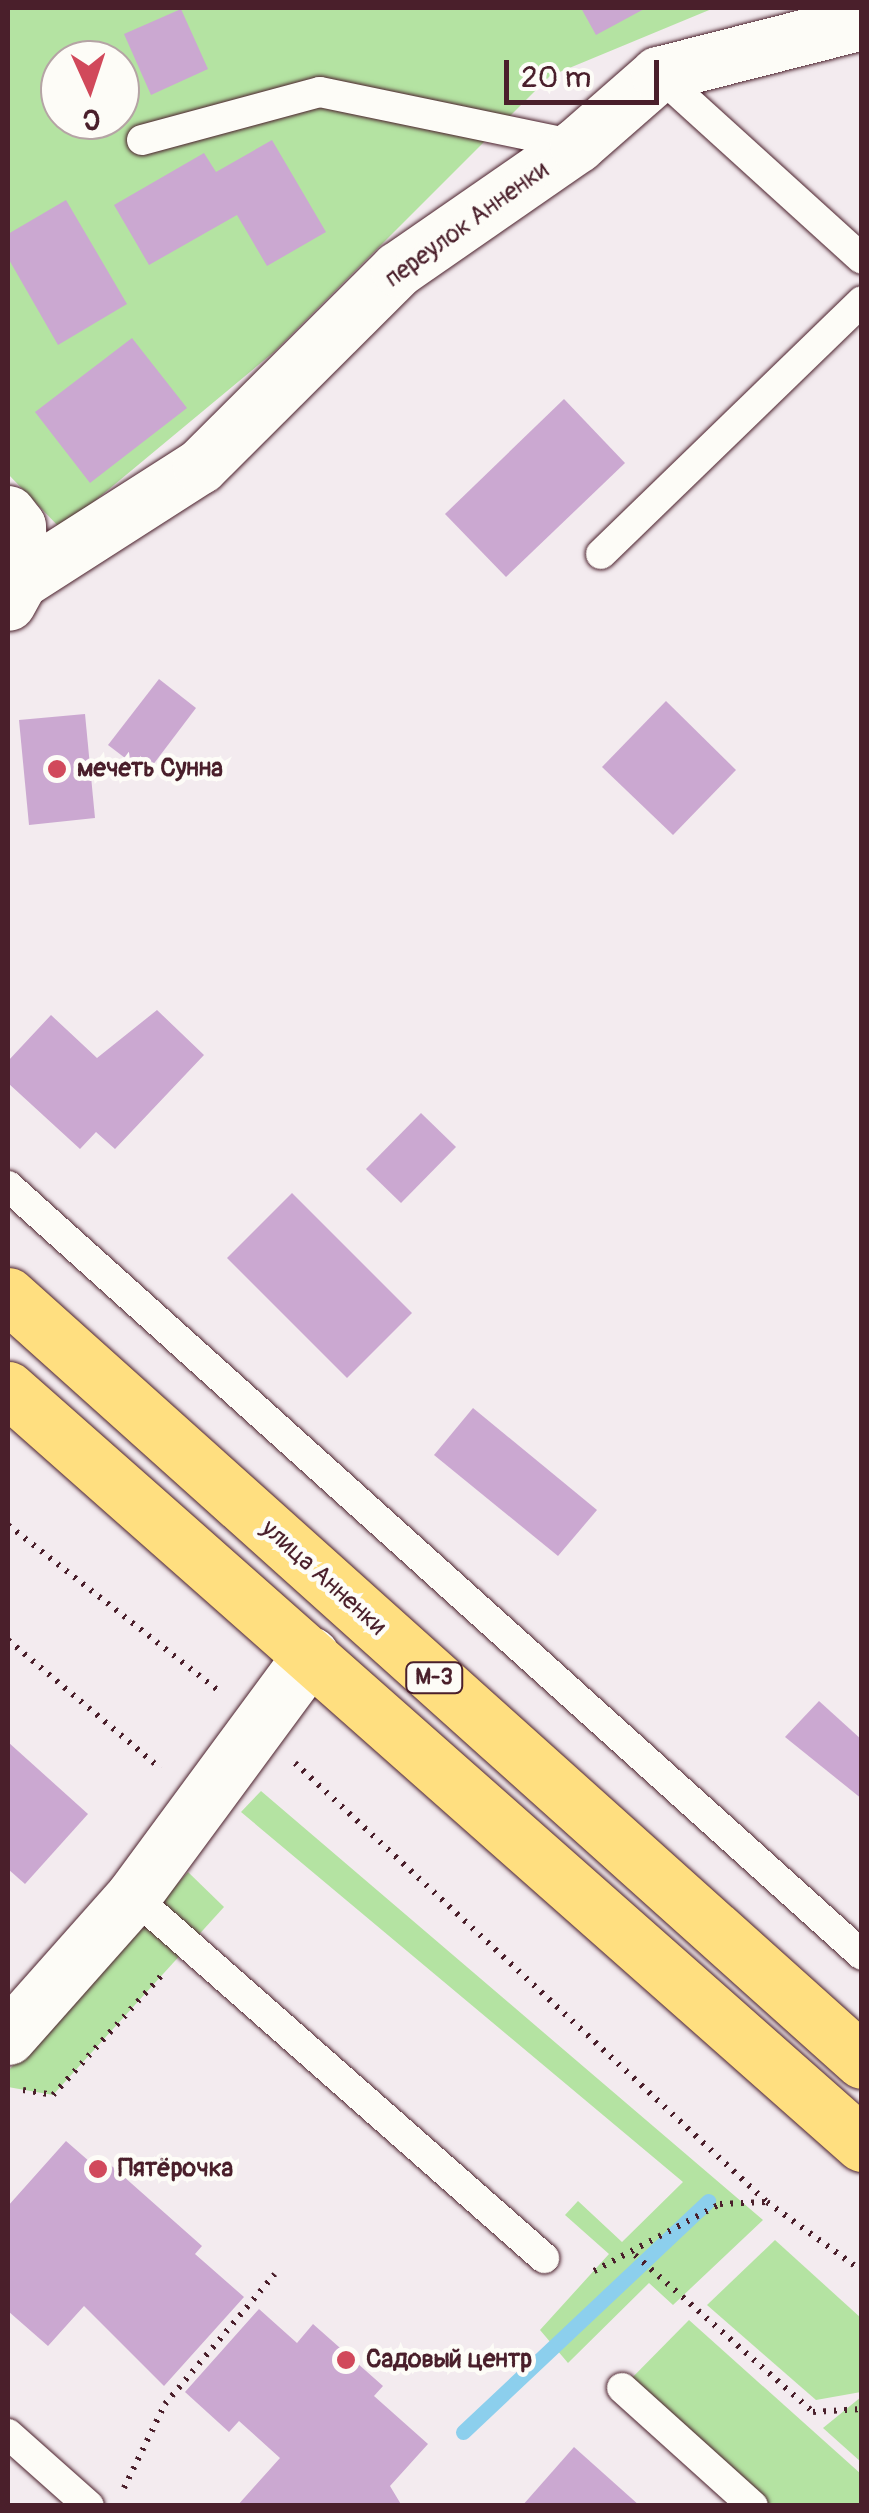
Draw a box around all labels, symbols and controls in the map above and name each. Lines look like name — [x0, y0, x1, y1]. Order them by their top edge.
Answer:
north arrow — [40, 40, 140, 140]
scale bar — [509, 40, 664, 102]
text: 20 m — [521, 59, 591, 96]
text: С — [82, 101, 101, 136]
street label: переулок Анненки — [379, 156, 555, 294]
place label: мечеть Сунна — [77, 754, 223, 784]
marker: мечеть Сунна — [46, 758, 68, 780]
street label: улица Анненки — [254, 1514, 392, 1642]
road number: М-3 — [404, 1661, 464, 1695]
place label: Пятёрочка — [118, 2154, 233, 2184]
marker: Пятёрочка — [87, 2158, 109, 2180]
place label: Садовый центр — [366, 2345, 532, 2375]
marker: Садовый центр — [335, 2349, 357, 2371]

